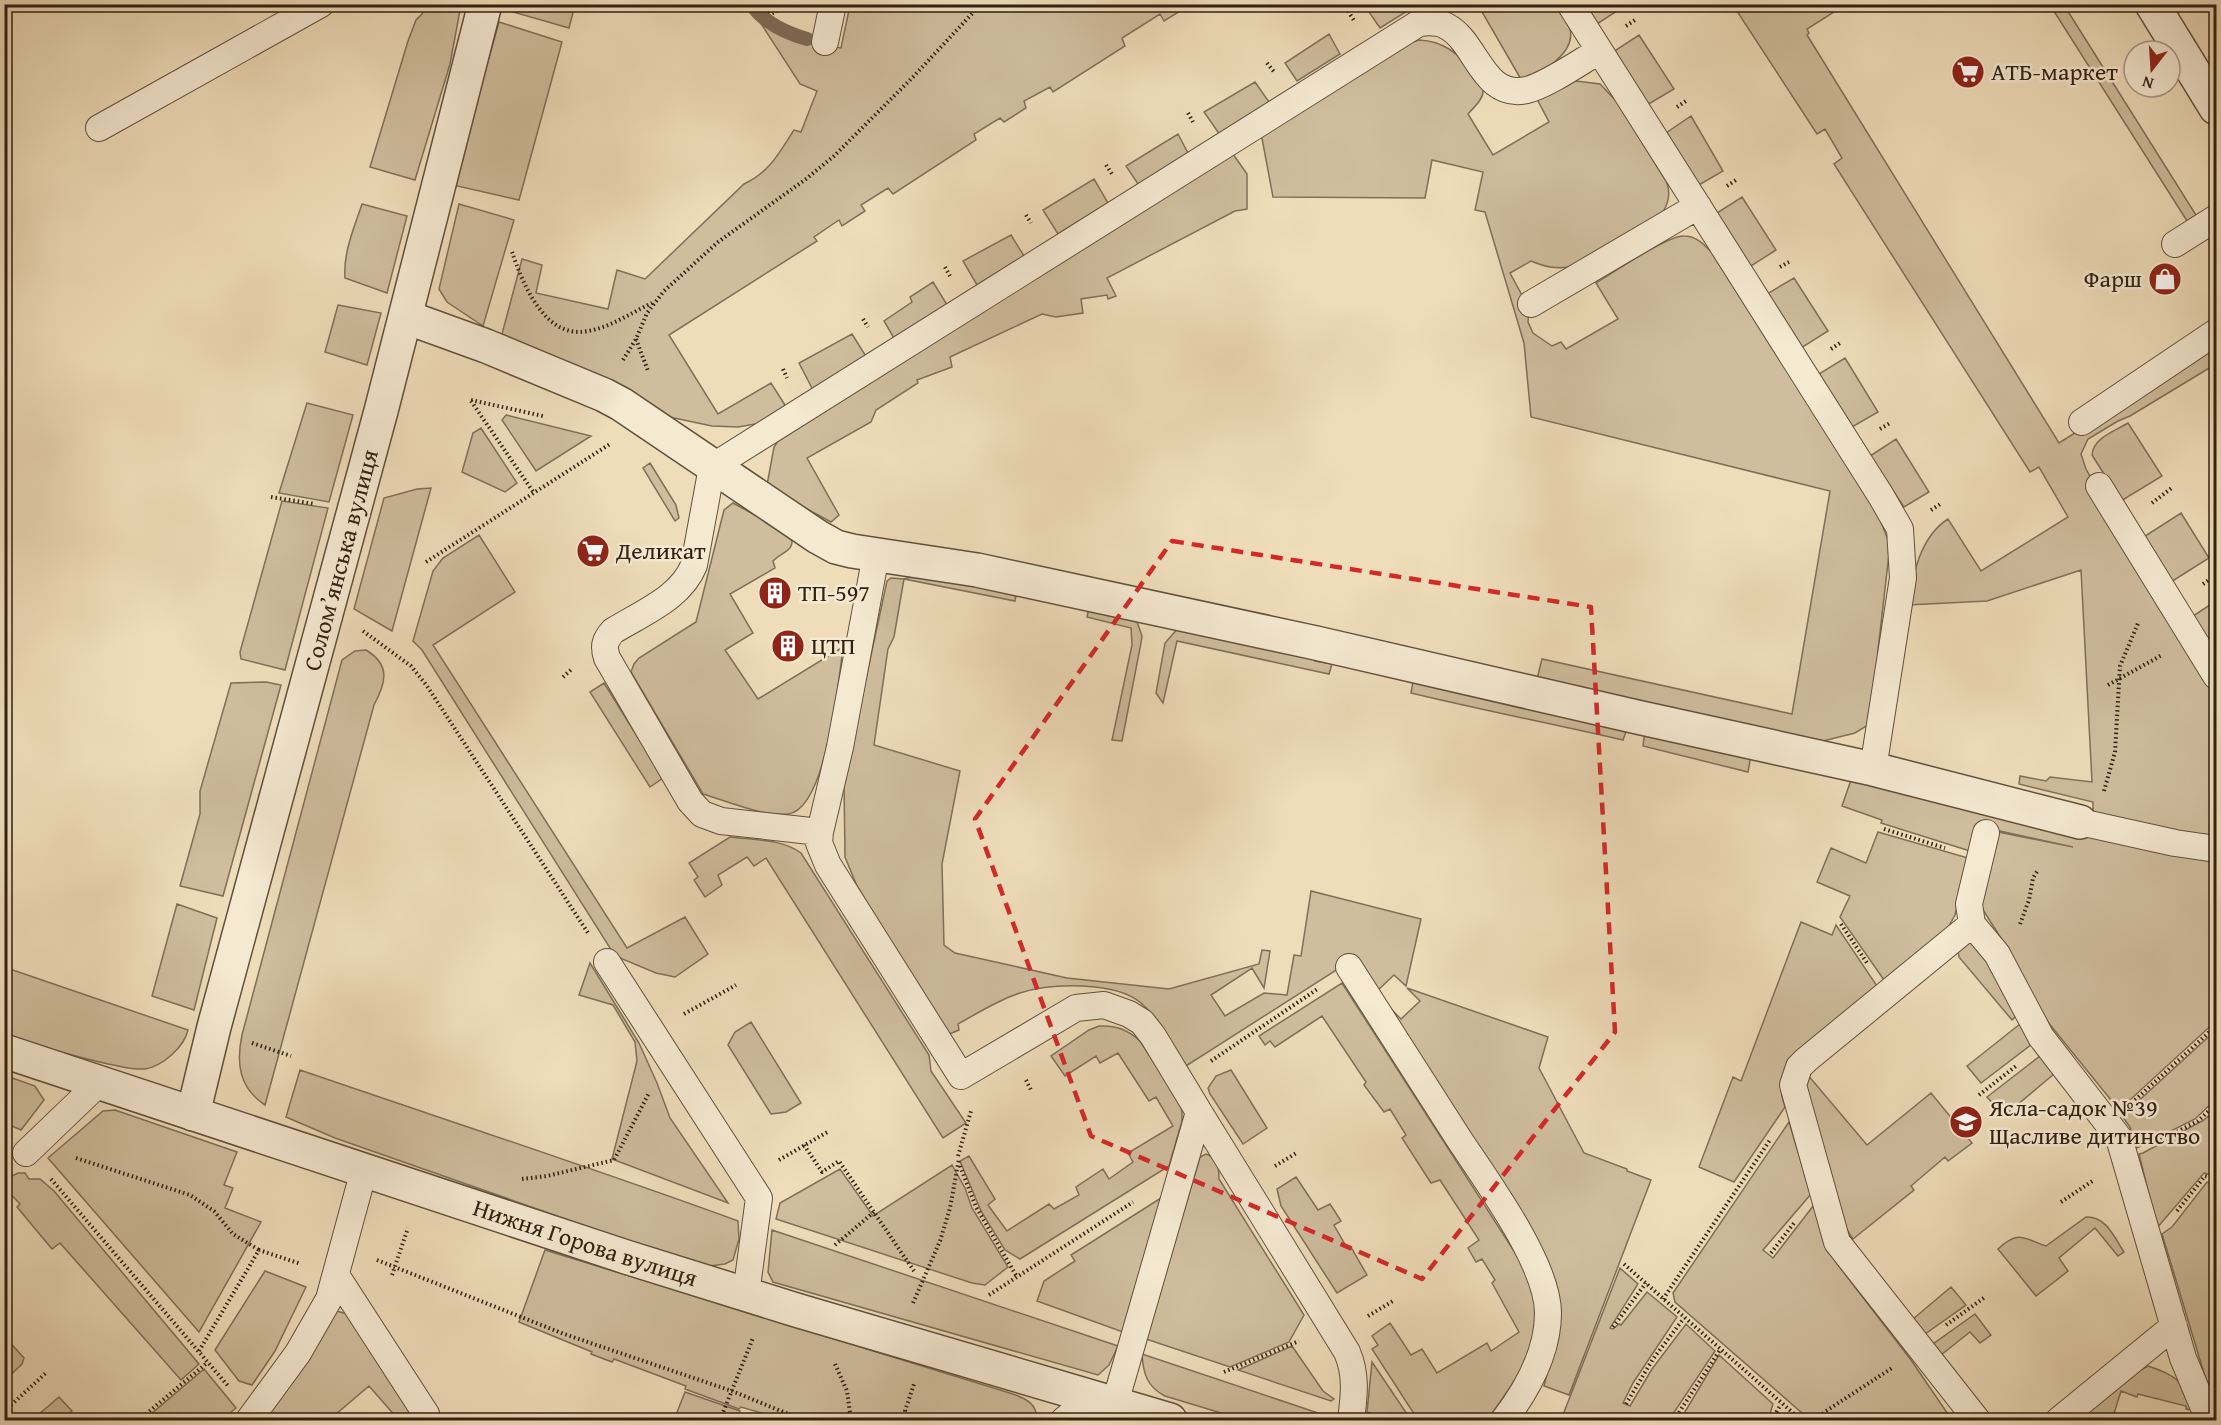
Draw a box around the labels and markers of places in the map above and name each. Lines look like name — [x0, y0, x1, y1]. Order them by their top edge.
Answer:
supermarket icon: АТБ-маркет — [1950, 54, 1986, 90]
place label: АТБ-маркет — [1991, 54, 2118, 89]
place label: Фарш — [2084, 261, 2142, 296]
shop icon: Фарш — [2147, 261, 2183, 297]
supermarket icon: Деликат — [575, 533, 611, 569]
place label: Деликат — [615, 533, 706, 568]
building icon: ТП-597 — [757, 575, 793, 611]
place label: ТП-597 — [798, 575, 870, 610]
building icon: ЦТП — [770, 628, 806, 664]
place label: ЦТП — [811, 628, 855, 663]
place label: Ясла-садок №39 Щасливе дитинство — [1988, 1090, 2200, 1153]
school or university icon: Ясла-садок №39 Щасливе дитинство — [1948, 1104, 1984, 1140]

